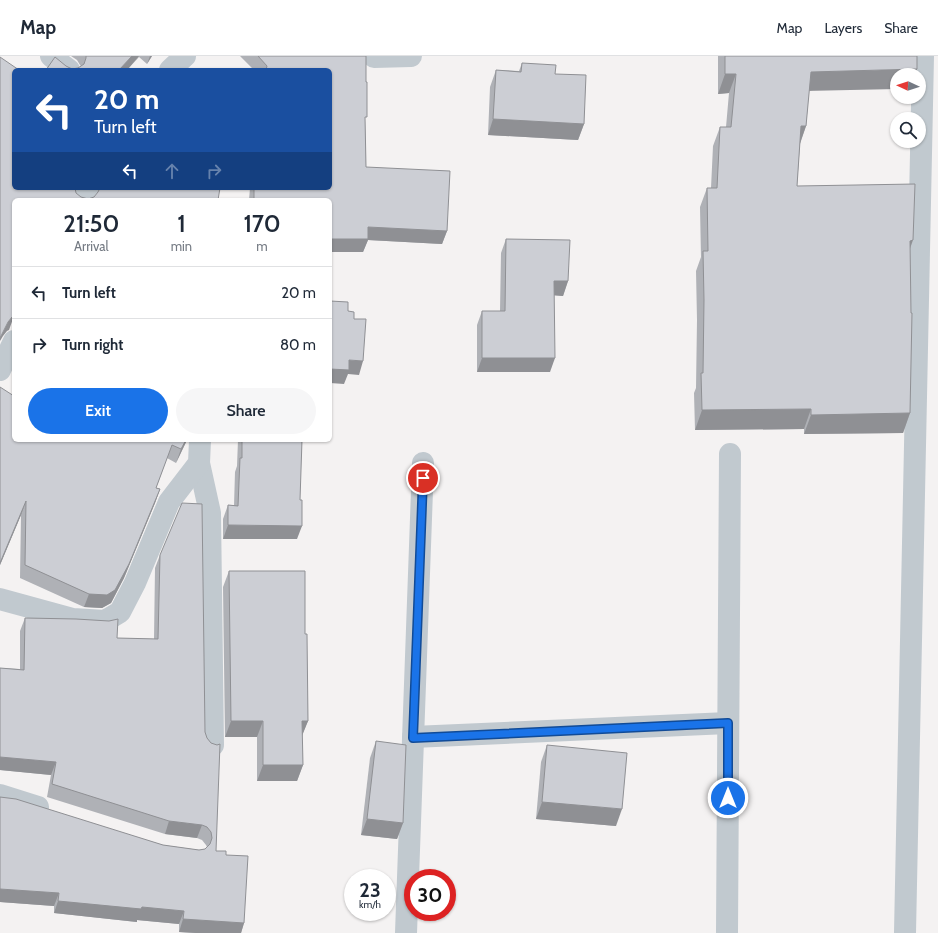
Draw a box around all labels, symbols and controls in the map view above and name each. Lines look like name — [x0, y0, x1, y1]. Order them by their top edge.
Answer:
text: Map — [20, 16, 56, 39]
text: Map — [777, 19, 802, 37]
text: Layers — [824, 19, 862, 37]
text: Share — [884, 19, 918, 37]
north arrow — [890, 68, 926, 104]
map controls — [890, 68, 926, 148]
text: 20 m — [94, 82, 159, 116]
icon: left — [28, 84, 80, 136]
button: search — [890, 112, 926, 148]
text: Turn left — [94, 116, 157, 138]
icon: left — [119, 160, 141, 182]
icon: ahead — [161, 160, 183, 182]
icon: right — [203, 160, 225, 182]
text: 21:50 — [63, 209, 119, 238]
text: 1 — [177, 209, 186, 238]
text: 170 — [243, 209, 281, 238]
text: Arrival — [74, 238, 109, 254]
text: min — [171, 238, 192, 254]
text: m — [256, 238, 268, 254]
icon: left — [28, 282, 50, 304]
text: Turn left — [62, 284, 116, 302]
text: 20 m — [281, 284, 316, 302]
icon: right — [28, 334, 50, 356]
text: Turn right — [62, 336, 123, 354]
text: 80 m — [280, 336, 316, 354]
button: Exit — [28, 388, 168, 434]
button: Share — [176, 388, 316, 434]
pin — [406, 461, 440, 495]
icon: arrive — [412, 467, 434, 489]
position arrow — [707, 777, 749, 819]
speed limit sign: 30 — [404, 869, 456, 921]
text: 23 — [359, 878, 381, 902]
text: km/h — [359, 898, 381, 911]

